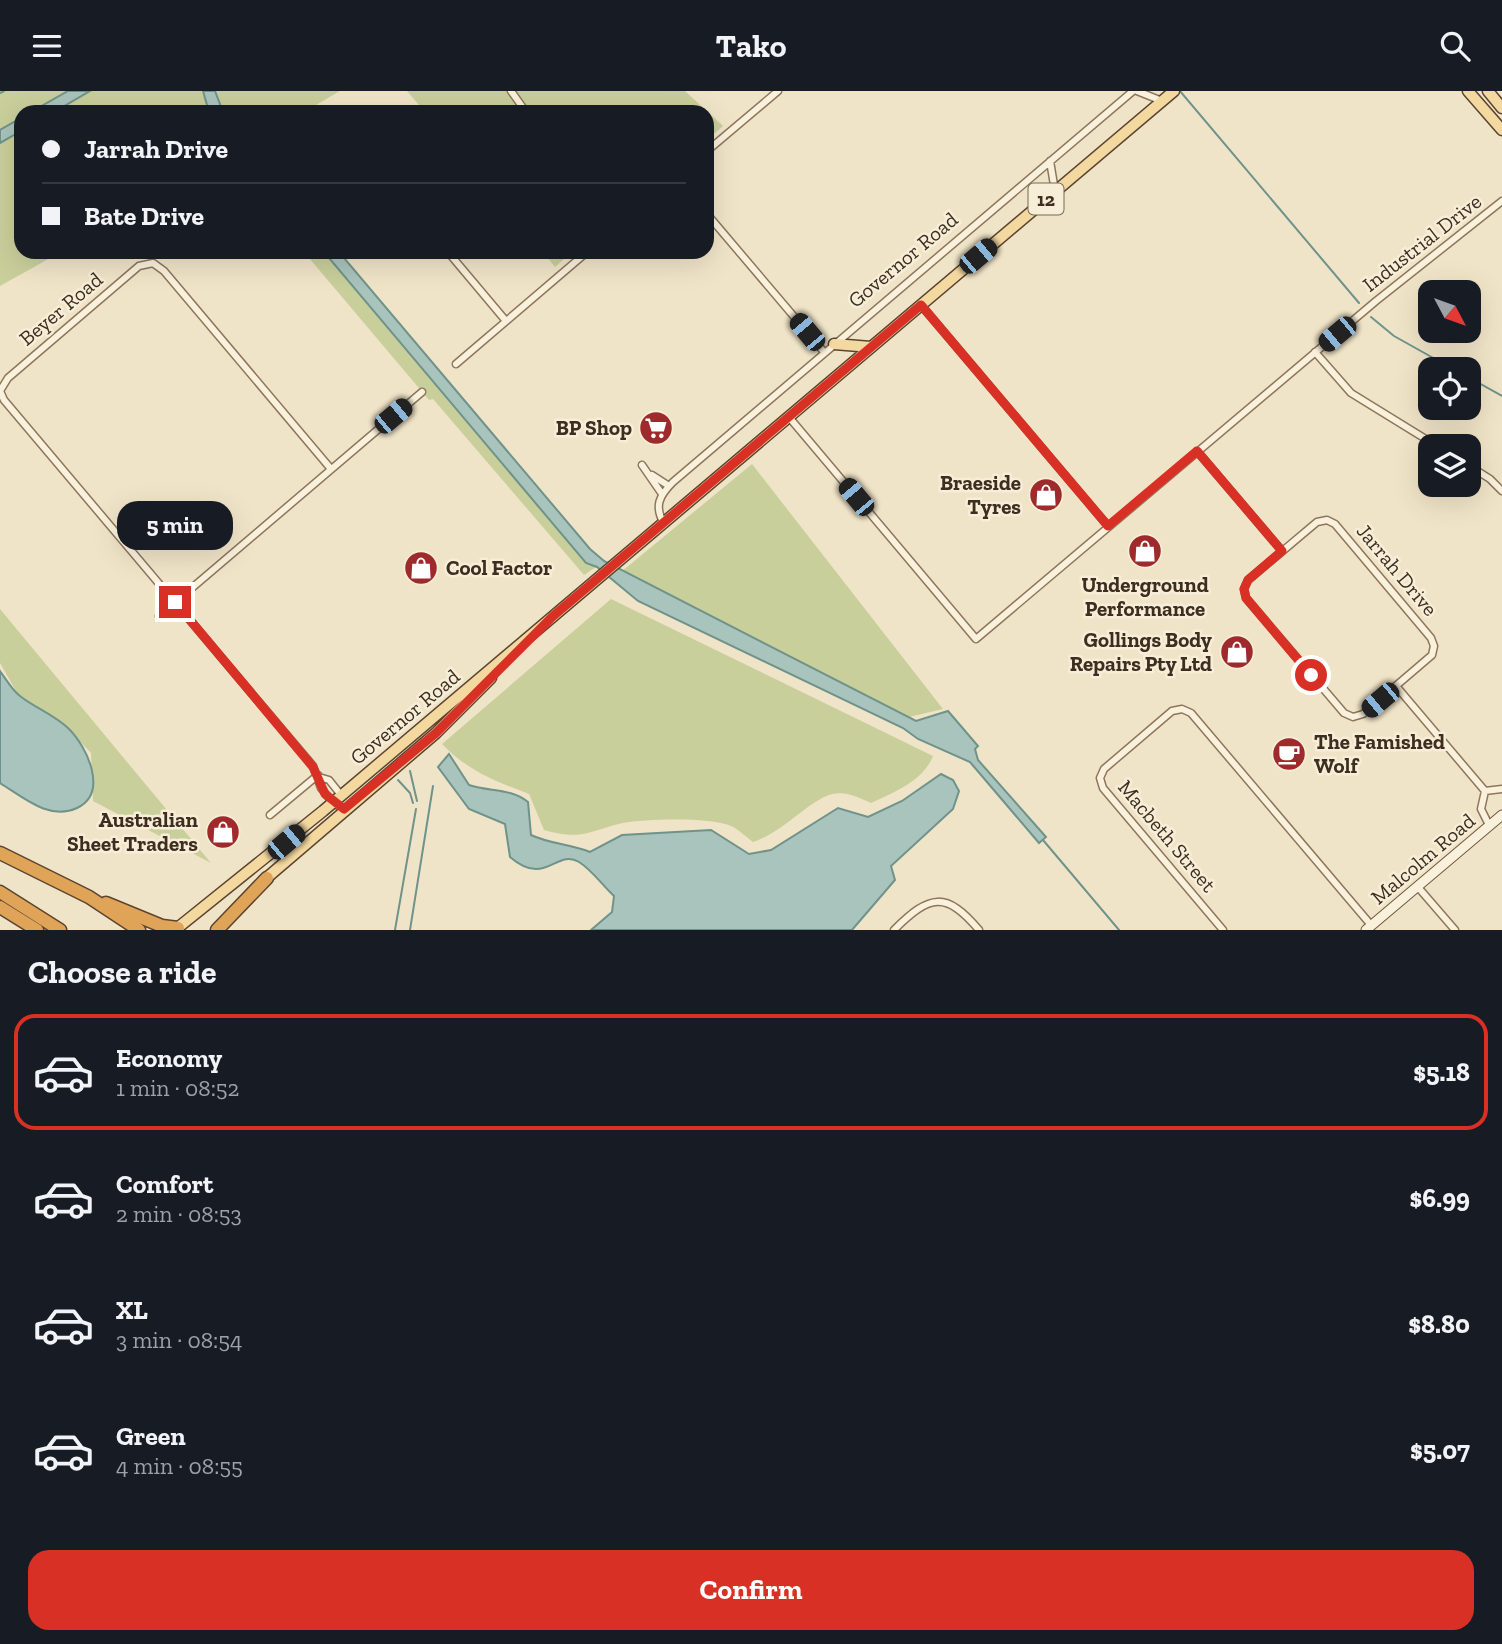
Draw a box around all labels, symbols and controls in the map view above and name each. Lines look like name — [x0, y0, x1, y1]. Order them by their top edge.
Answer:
icon: menu — [28, 27, 66, 65]
text: Tako — [716, 27, 786, 65]
icon: search — [1436, 27, 1474, 65]
text: Jarrah Drive — [84, 133, 228, 165]
road number: 12 — [1028, 183, 1064, 215]
street label: Industrial Drive — [1357, 188, 1486, 297]
text: Bate Drive — [84, 200, 204, 232]
street label: Governor Road — [843, 206, 963, 313]
car — [956, 234, 1001, 278]
street label: Beyer Road — [14, 266, 108, 351]
north arrow — [1418, 280, 1480, 343]
map controls — [1418, 280, 1481, 497]
car — [786, 309, 829, 355]
car — [1315, 312, 1360, 356]
button: locate — [1418, 357, 1481, 420]
car — [371, 394, 416, 438]
supermarket icon: BP Shop — [637, 409, 675, 447]
place label: BP Shop — [556, 415, 632, 440]
button: layers — [1418, 434, 1481, 497]
place label: Braeside Tyres — [940, 470, 1021, 519]
car — [835, 474, 878, 520]
shop icon: Braeside Tyres — [1027, 476, 1065, 514]
callout: 5 min — [117, 501, 233, 549]
text: 5 min — [147, 511, 203, 539]
street label: Jarrah Drive — [1352, 518, 1443, 621]
shop icon: Underground Performance — [1126, 532, 1164, 570]
shop icon: Cool Factor — [402, 549, 440, 587]
place label: Cool Factor — [446, 555, 552, 580]
place label: Underground Performance — [1081, 572, 1209, 621]
route end — [159, 586, 191, 618]
place label: Gollings Body Repairs Pty Ltd — [1070, 627, 1212, 676]
shop icon: Gollings Body Repairs Pty Ltd — [1218, 633, 1256, 671]
route start — [1295, 659, 1327, 691]
street label: Governor Road — [345, 663, 465, 770]
car — [1358, 678, 1403, 722]
place label: The Famished Wolf — [1314, 729, 1445, 778]
cafe icon: The Famished Wolf — [1270, 735, 1308, 773]
street label: Macbeth Street — [1113, 775, 1222, 897]
place label: Australian Sheet Traders — [67, 807, 199, 856]
street label: Malcolm Road — [1366, 808, 1480, 909]
shop icon: Australian Sheet Traders — [204, 813, 242, 851]
car — [264, 820, 309, 864]
text: Choose a ride — [28, 953, 216, 991]
icon: car — [32, 1041, 95, 1104]
text: Economy — [116, 1042, 222, 1074]
text: $5.18 — [1413, 1056, 1470, 1088]
text: 1 min · 08:52 — [116, 1074, 239, 1102]
icon: car — [32, 1167, 95, 1230]
text: Comfort — [116, 1168, 213, 1200]
text: $6.99 — [1410, 1182, 1470, 1214]
text: 2 min · 08:53 — [116, 1200, 242, 1228]
icon: car — [32, 1293, 95, 1356]
text: XL — [116, 1294, 148, 1326]
text: $8.80 — [1408, 1308, 1470, 1340]
text: 3 min · 08:54 — [116, 1326, 242, 1354]
icon: car — [32, 1419, 95, 1482]
text: Green — [116, 1420, 186, 1452]
text: $5.07 — [1410, 1434, 1470, 1466]
text: 4 min · 08:55 — [116, 1452, 243, 1480]
button: Confirm — [28, 1550, 1474, 1630]

